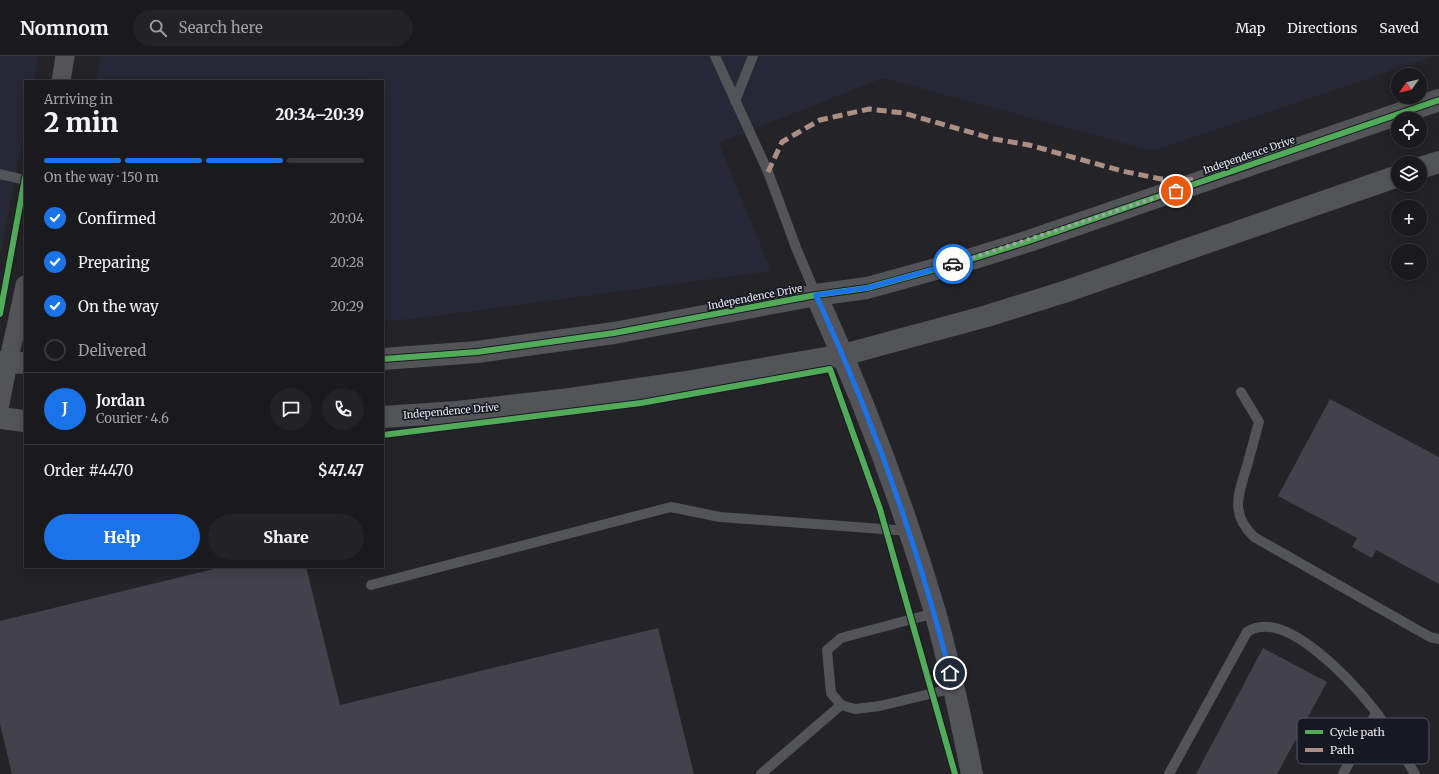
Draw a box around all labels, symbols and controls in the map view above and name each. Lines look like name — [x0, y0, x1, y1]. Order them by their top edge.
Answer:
search box — [133, 10, 413, 46]
text: Nomnom — [20, 16, 109, 40]
icon: search — [147, 17, 169, 39]
text: Search here — [179, 18, 263, 37]
text: Map — [1235, 19, 1265, 37]
text: Directions — [1287, 19, 1357, 37]
text: Saved — [1379, 19, 1419, 37]
north arrow — [1391, 68, 1427, 104]
map controls — [1391, 68, 1427, 280]
text: Arriving in — [44, 91, 113, 108]
text: 20:34–20:39 — [275, 105, 364, 124]
text: 2 min — [44, 106, 118, 139]
button: locate — [1391, 112, 1427, 148]
street label: Independence Drive — [1201, 133, 1297, 177]
button: layers — [1391, 156, 1427, 192]
text: On the way · 150 m — [44, 169, 159, 186]
pin — [1159, 174, 1193, 208]
icon: bag — [1165, 180, 1187, 202]
button: + — [1391, 200, 1427, 236]
icon: check — [44, 207, 66, 229]
text: Confirmed — [78, 209, 156, 228]
text: 20:04 — [329, 210, 364, 227]
courier — [933, 244, 973, 284]
button: − — [1391, 244, 1427, 280]
icon: check — [44, 251, 66, 273]
text: Preparing — [78, 253, 150, 272]
icon: car — [942, 253, 964, 275]
text: 20:28 — [330, 254, 364, 271]
street label: Independence Drive — [707, 281, 803, 313]
icon: check — [44, 295, 66, 317]
text: On the way — [78, 297, 159, 316]
text: 20:29 — [330, 298, 364, 315]
text: Delivered — [78, 341, 146, 360]
button: chat — [270, 388, 312, 430]
button: phone — [322, 388, 364, 430]
text: Jordan — [96, 391, 145, 410]
text: J — [62, 399, 68, 418]
street label: Independence Drive — [402, 400, 500, 422]
text: Courier · 4.6 — [96, 410, 169, 427]
text: Order #4470 — [44, 461, 133, 480]
text: $47.47 — [318, 461, 364, 480]
button: Help — [44, 514, 200, 560]
button: Share — [208, 514, 364, 560]
pin — [933, 656, 967, 690]
icon: home — [939, 662, 961, 684]
legend — [1297, 718, 1429, 764]
text: Cycle path — [1330, 725, 1385, 739]
text: Path — [1330, 743, 1355, 757]

